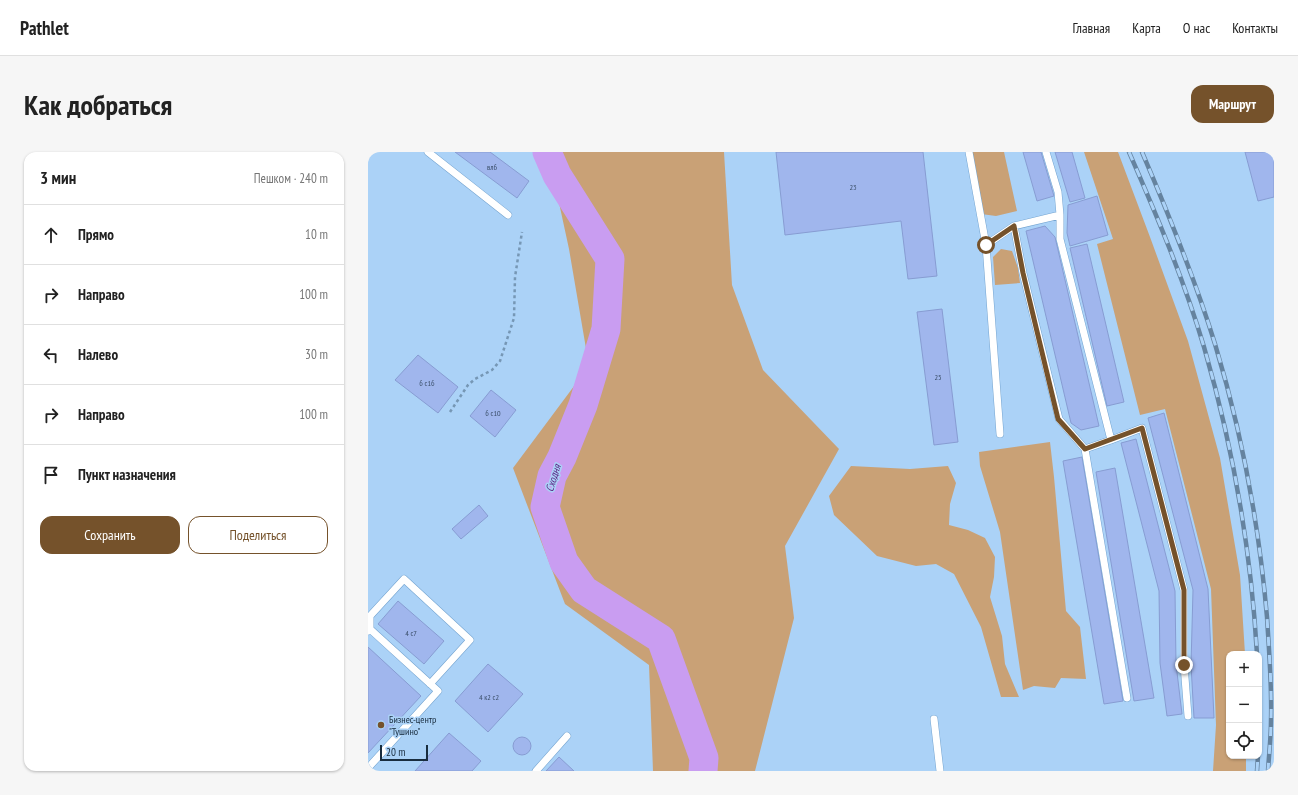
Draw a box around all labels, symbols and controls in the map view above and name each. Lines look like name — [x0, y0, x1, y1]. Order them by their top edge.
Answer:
text: Pathlet — [20, 16, 69, 40]
text: Главная — [1072, 19, 1110, 37]
text: Карта — [1132, 19, 1161, 37]
text: О нас — [1183, 19, 1210, 37]
text: Контакты — [1232, 19, 1278, 37]
button: Маршрут — [1191, 85, 1274, 123]
text: Как добраться — [24, 86, 172, 123]
house number: вл6 — [487, 162, 497, 172]
text: 3 мин — [40, 167, 76, 189]
text: Пешком · 240 m — [254, 170, 328, 187]
house number: 23 — [849, 182, 857, 192]
icon: ahead — [40, 224, 62, 246]
text: Прямо — [78, 225, 114, 244]
text: 10 m — [305, 226, 328, 243]
route start — [977, 236, 995, 254]
icon: right — [40, 284, 62, 306]
text: Направо — [78, 285, 125, 304]
text: 100 m — [299, 286, 328, 303]
icon: left — [40, 344, 62, 366]
text: Налево — [78, 345, 118, 364]
text: 30 m — [305, 346, 328, 363]
house number: 25 — [934, 372, 942, 382]
house number: 6 с16 — [419, 378, 435, 388]
icon: right — [40, 404, 62, 426]
text: Направо — [78, 405, 125, 424]
text: 100 m — [299, 406, 328, 423]
house number: 6 с10 — [485, 408, 501, 418]
water label: Сходня — [542, 461, 564, 493]
icon: arrive — [40, 464, 62, 486]
text: Пункт назначения — [78, 465, 176, 484]
button: Сохранить — [40, 516, 180, 554]
button: Поделиться — [188, 516, 328, 554]
house number: 4 с7 — [405, 628, 417, 638]
map controls — [1226, 651, 1262, 759]
button: + — [1226, 651, 1262, 687]
route end — [1175, 656, 1193, 674]
button: − — [1226, 687, 1262, 723]
house number: 4 к2 с2 — [479, 692, 499, 702]
place label: Бизнес-центр "Тушино" — [389, 713, 436, 738]
marker: Бизнес-центр "Тушино" — [376, 720, 386, 730]
button: locate — [1226, 723, 1262, 759]
scale bar — [380, 743, 428, 762]
text: 20 m — [386, 745, 405, 759]

